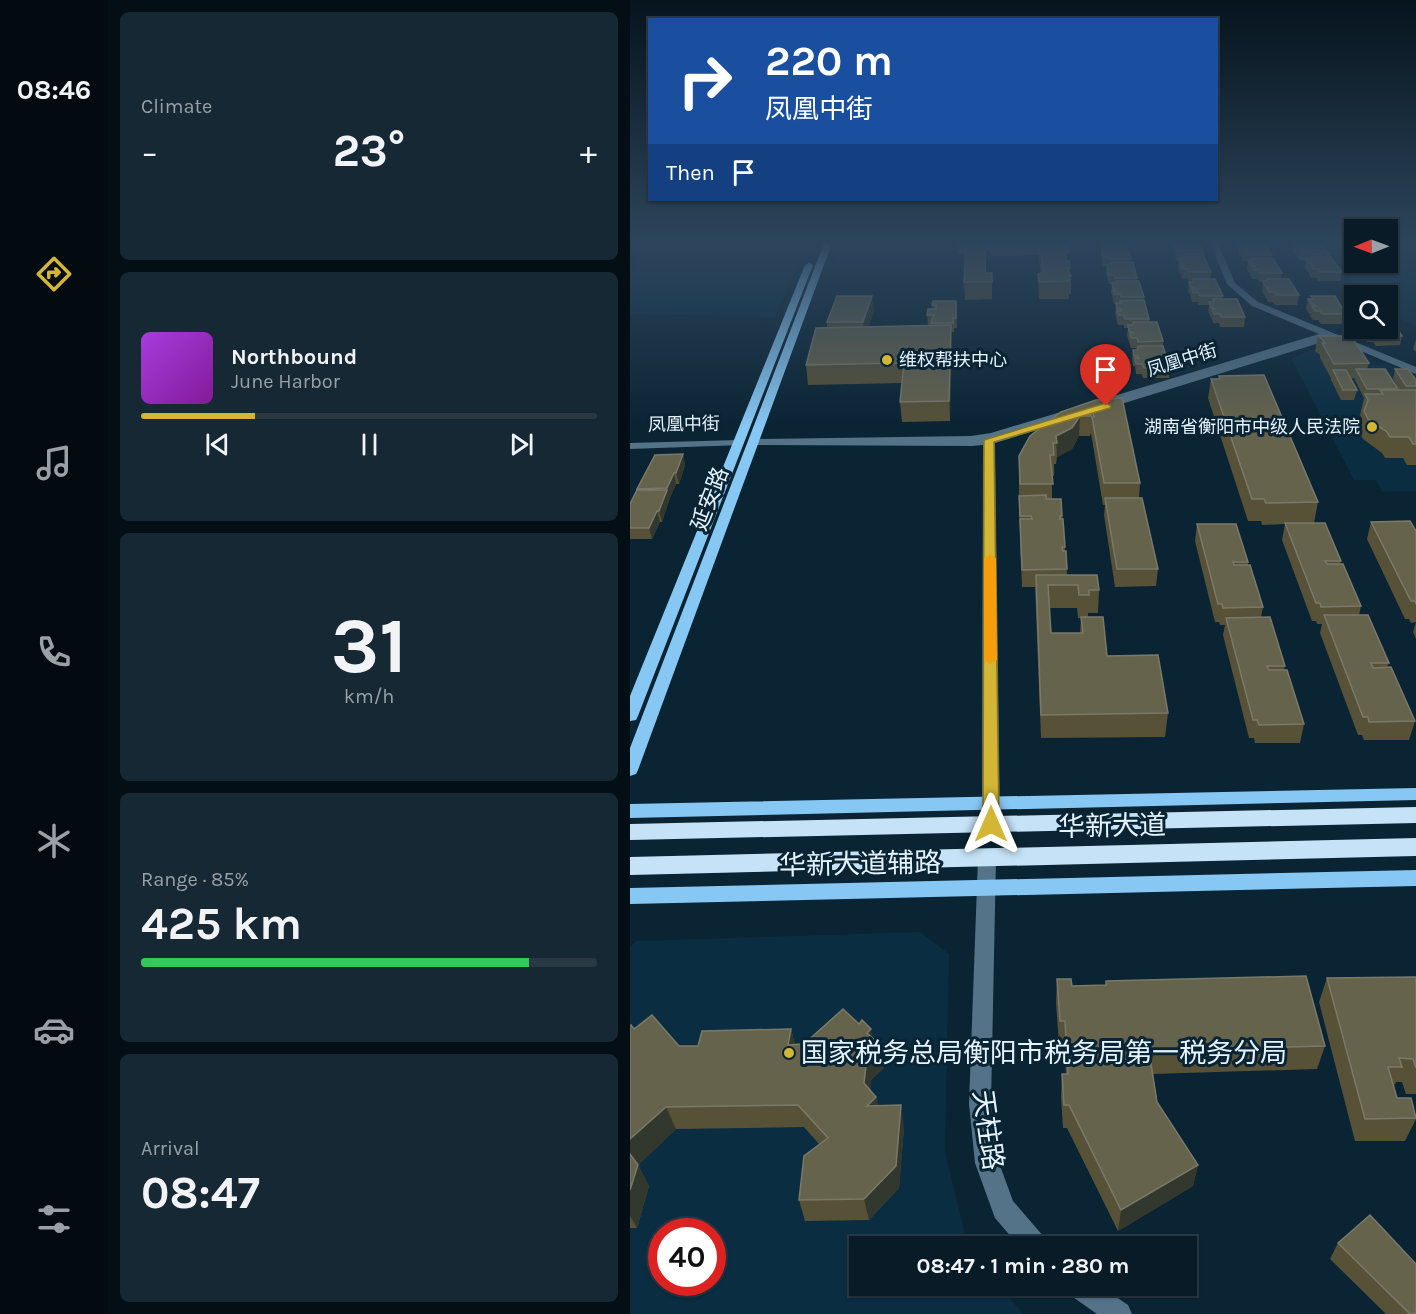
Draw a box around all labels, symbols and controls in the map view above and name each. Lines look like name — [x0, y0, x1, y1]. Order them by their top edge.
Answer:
text: 220 m — [765, 36, 893, 86]
icon: right — [666, 42, 744, 120]
text: 08:46 — [17, 74, 91, 106]
text: 凤凰中街 — [765, 93, 873, 125]
text: Climate — [141, 95, 212, 118]
text: 23° — [333, 125, 405, 177]
text: − — [141, 133, 158, 171]
text: + — [580, 133, 597, 171]
icon: arrive — [727, 156, 760, 189]
text: Then — [666, 160, 715, 186]
north arrow — [1344, 219, 1398, 273]
map controls — [1344, 219, 1398, 339]
icon: directions — [33, 253, 75, 295]
button: search — [1344, 285, 1398, 339]
street label: 凤凰中街 — [1144, 339, 1220, 381]
text: Northbound — [231, 344, 357, 370]
pin — [1080, 344, 1131, 406]
place label: 维权帮扶中心 — [899, 349, 1007, 371]
marker: 维权帮扶中心 — [880, 353, 894, 367]
icon: arrive — [1089, 353, 1122, 386]
text: June Harbor — [231, 370, 340, 393]
street label: 凤凰中街 — [648, 412, 720, 436]
place label: 湖南省衡阳市中级人民法院 — [1144, 416, 1360, 438]
marker: 湖南省衡阳市中级人民法院 — [1365, 420, 1379, 434]
icon: previous — [201, 428, 234, 461]
icon: pause — [353, 428, 386, 461]
icon: next — [505, 428, 538, 461]
icon: music — [33, 442, 75, 484]
street label: 延安路 — [686, 464, 734, 534]
text: 31 — [331, 600, 407, 692]
icon: phone — [33, 631, 75, 673]
text: km/h — [344, 685, 394, 708]
position arrow — [959, 792, 1023, 856]
street label: 华新大道 — [1058, 809, 1166, 843]
icon: climate — [33, 820, 75, 862]
street label: 华新大道辅路 — [779, 847, 941, 881]
text: Range · 85% — [141, 868, 249, 891]
text: 425 km — [141, 898, 302, 950]
icon: car — [33, 1009, 75, 1051]
place label: 国家税务总局衡阳市税务局第一税务分局 — [801, 1037, 1287, 1069]
marker: 国家税务总局衡阳市税务局第一税务分局 — [782, 1046, 796, 1060]
street label: 天柱路 — [967, 1088, 1009, 1172]
text: Arrival — [141, 1137, 200, 1160]
text: 08:47 — [141, 1167, 260, 1219]
icon: filters — [33, 1198, 75, 1240]
speed limit sign: 40 — [648, 1218, 726, 1296]
text: 08:47 · 1 min · 280 m — [917, 1253, 1129, 1279]

